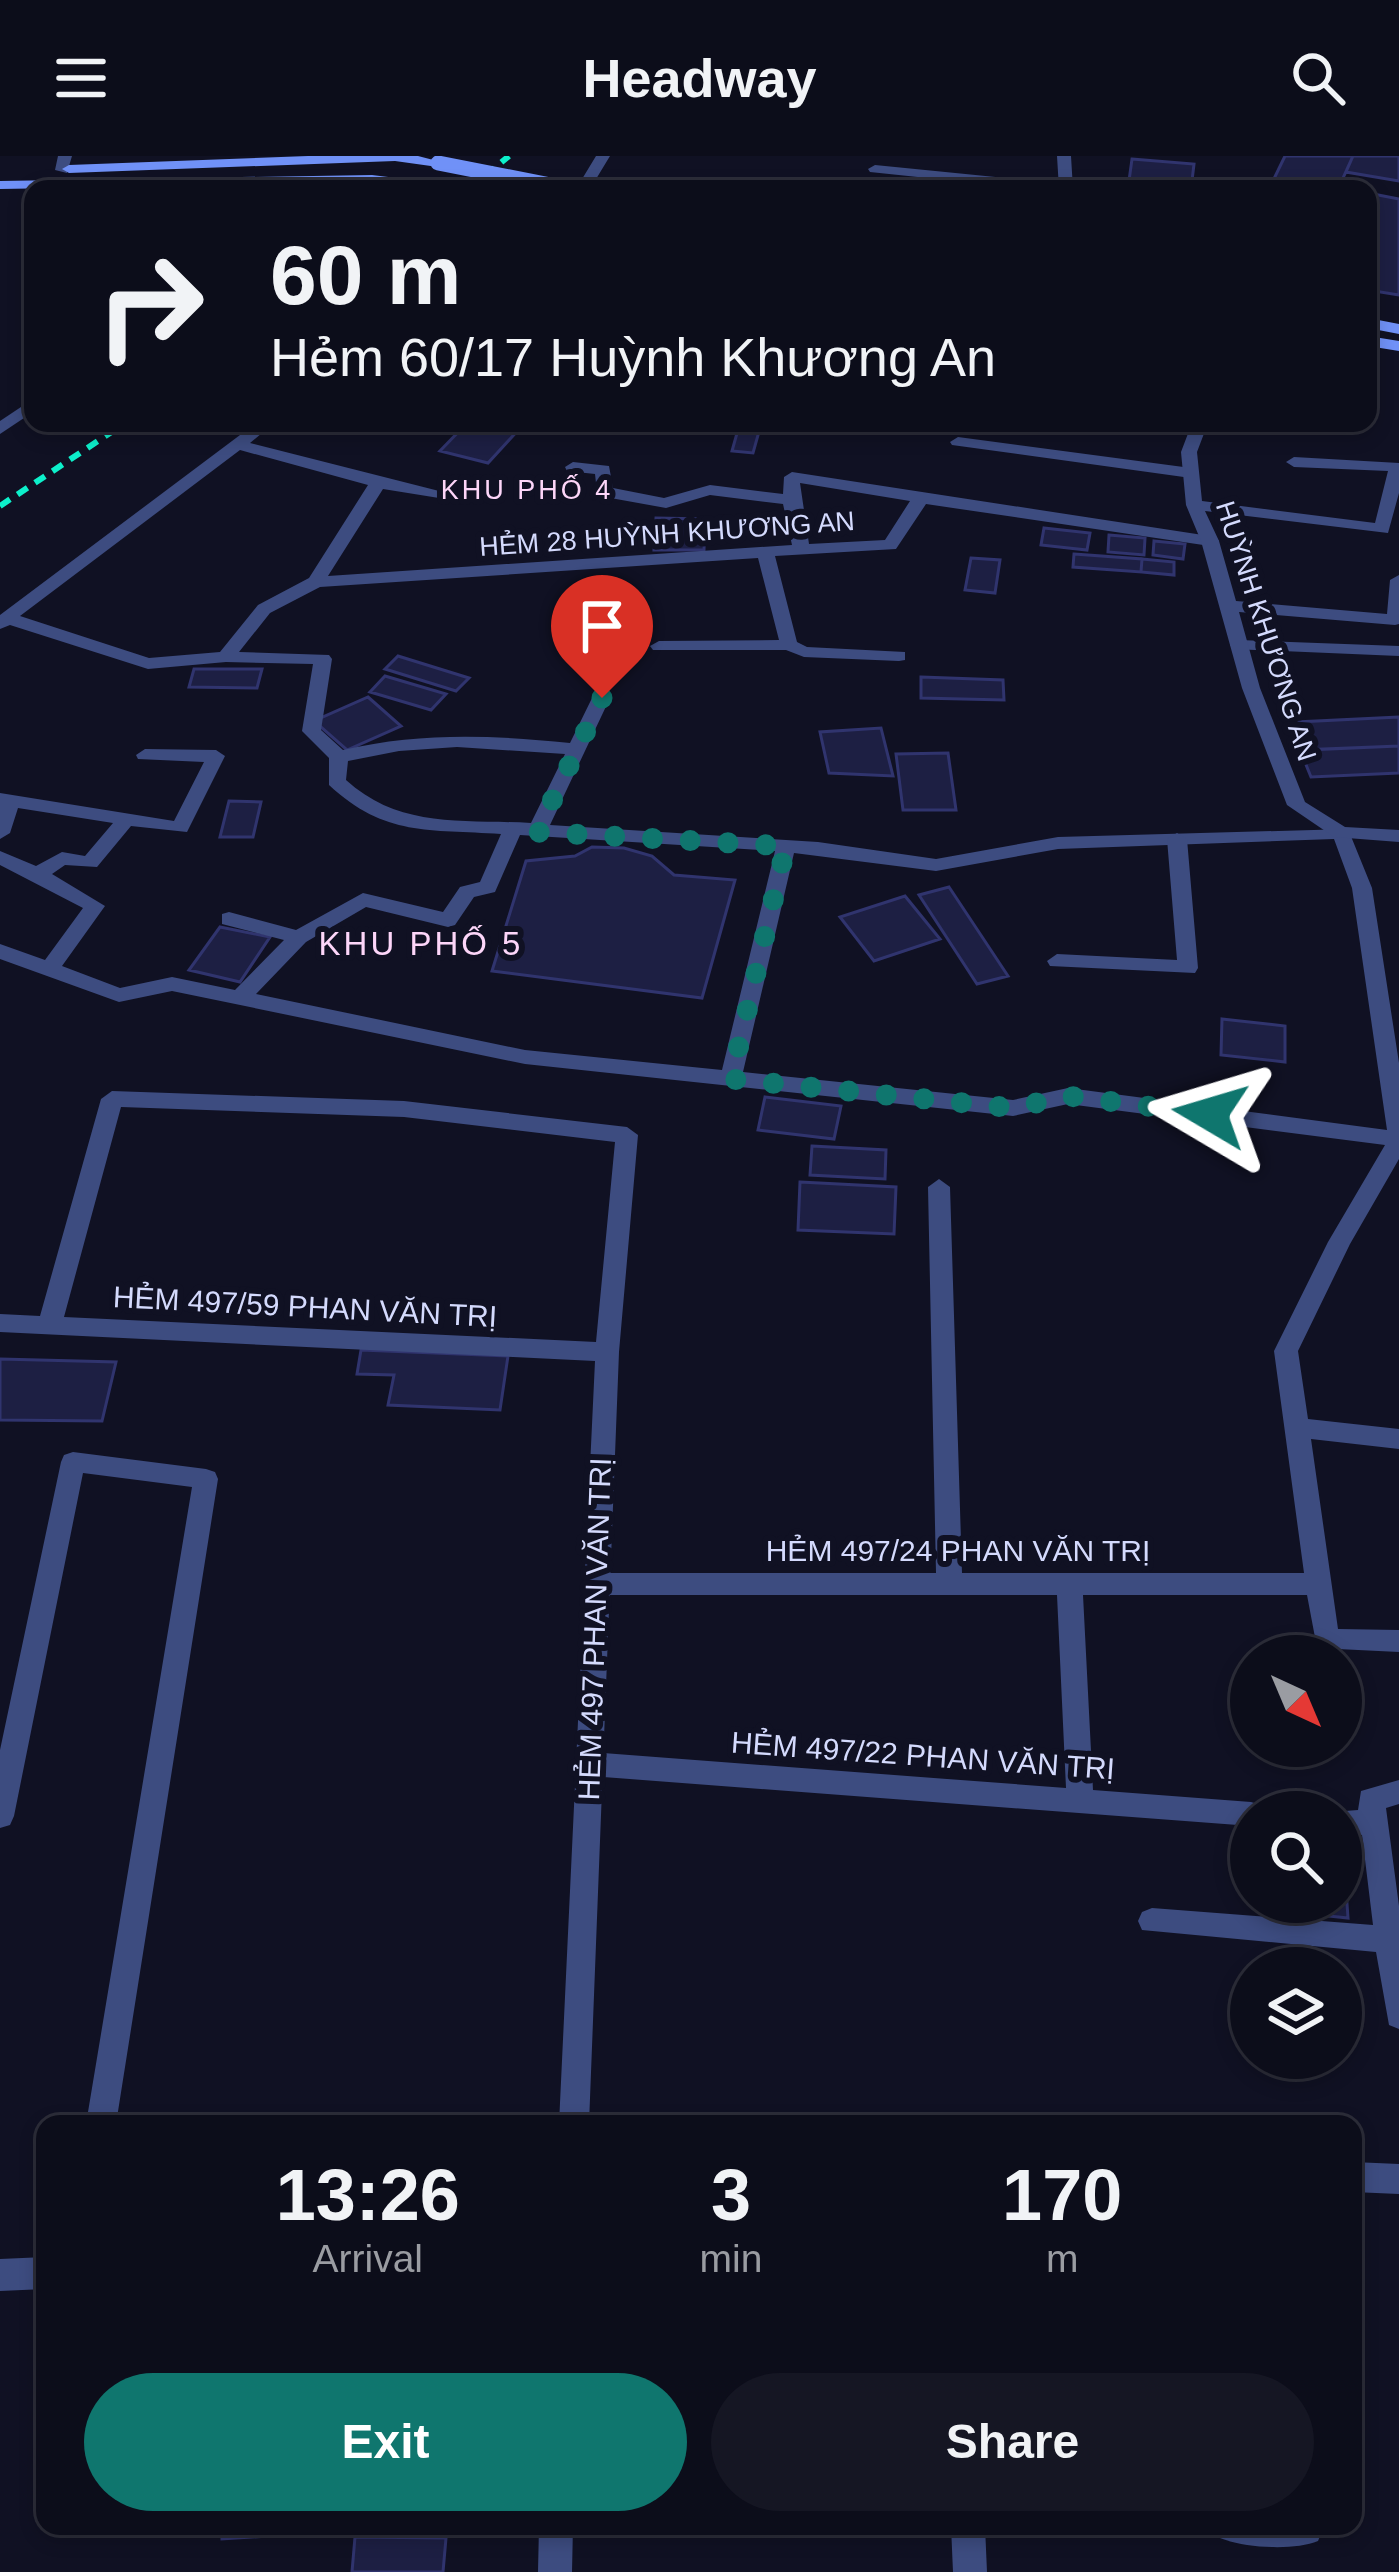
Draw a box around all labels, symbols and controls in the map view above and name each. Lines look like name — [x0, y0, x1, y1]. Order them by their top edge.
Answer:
icon: menu — [48, 45, 114, 111]
icon: search — [1285, 45, 1351, 111]
text: Headway — [582, 48, 817, 108]
icon: right — [72, 228, 228, 384]
text: 60 m — [270, 228, 461, 322]
text: Hẻm 60/17 Huỳnh Khương An — [270, 327, 996, 387]
district label: KHU PHỐ 4 — [441, 473, 613, 505]
street label: HUỲNH KHƯƠNG AN — [1210, 497, 1322, 765]
street label: HẺM 28 HUỲNH KHƯƠNG AN — [478, 504, 856, 562]
pin — [551, 575, 653, 698]
icon: arrive — [569, 593, 635, 659]
district label: KHU PHỐ 5 — [319, 924, 523, 962]
position arrow — [1147, 1051, 1273, 1177]
street label: HẺM 497/59 PHAN VĂN TRỊ — [112, 1280, 498, 1333]
street label: HẺM 497 PHAN VĂN TRỊ — [572, 1457, 617, 1801]
street label: HẺM 497/24 PHAN VĂN TRỊ — [766, 1534, 1150, 1567]
north arrow — [1230, 1635, 1362, 1767]
map controls — [1230, 1635, 1362, 2079]
street label: HẺM 497/22 PHAN VĂN TRỊ — [730, 1726, 1116, 1785]
button: search — [1230, 1791, 1362, 1923]
button: layers — [1230, 1947, 1362, 2079]
text: 13:26 — [276, 2155, 460, 2235]
text: 3 — [711, 2155, 751, 2235]
text: 170 — [1002, 2155, 1122, 2235]
text: Arrival — [313, 2237, 423, 2280]
text: min — [700, 2237, 762, 2280]
text: m — [1046, 2237, 1078, 2280]
button: Exit — [84, 2373, 687, 2511]
button: Share — [711, 2373, 1314, 2511]

